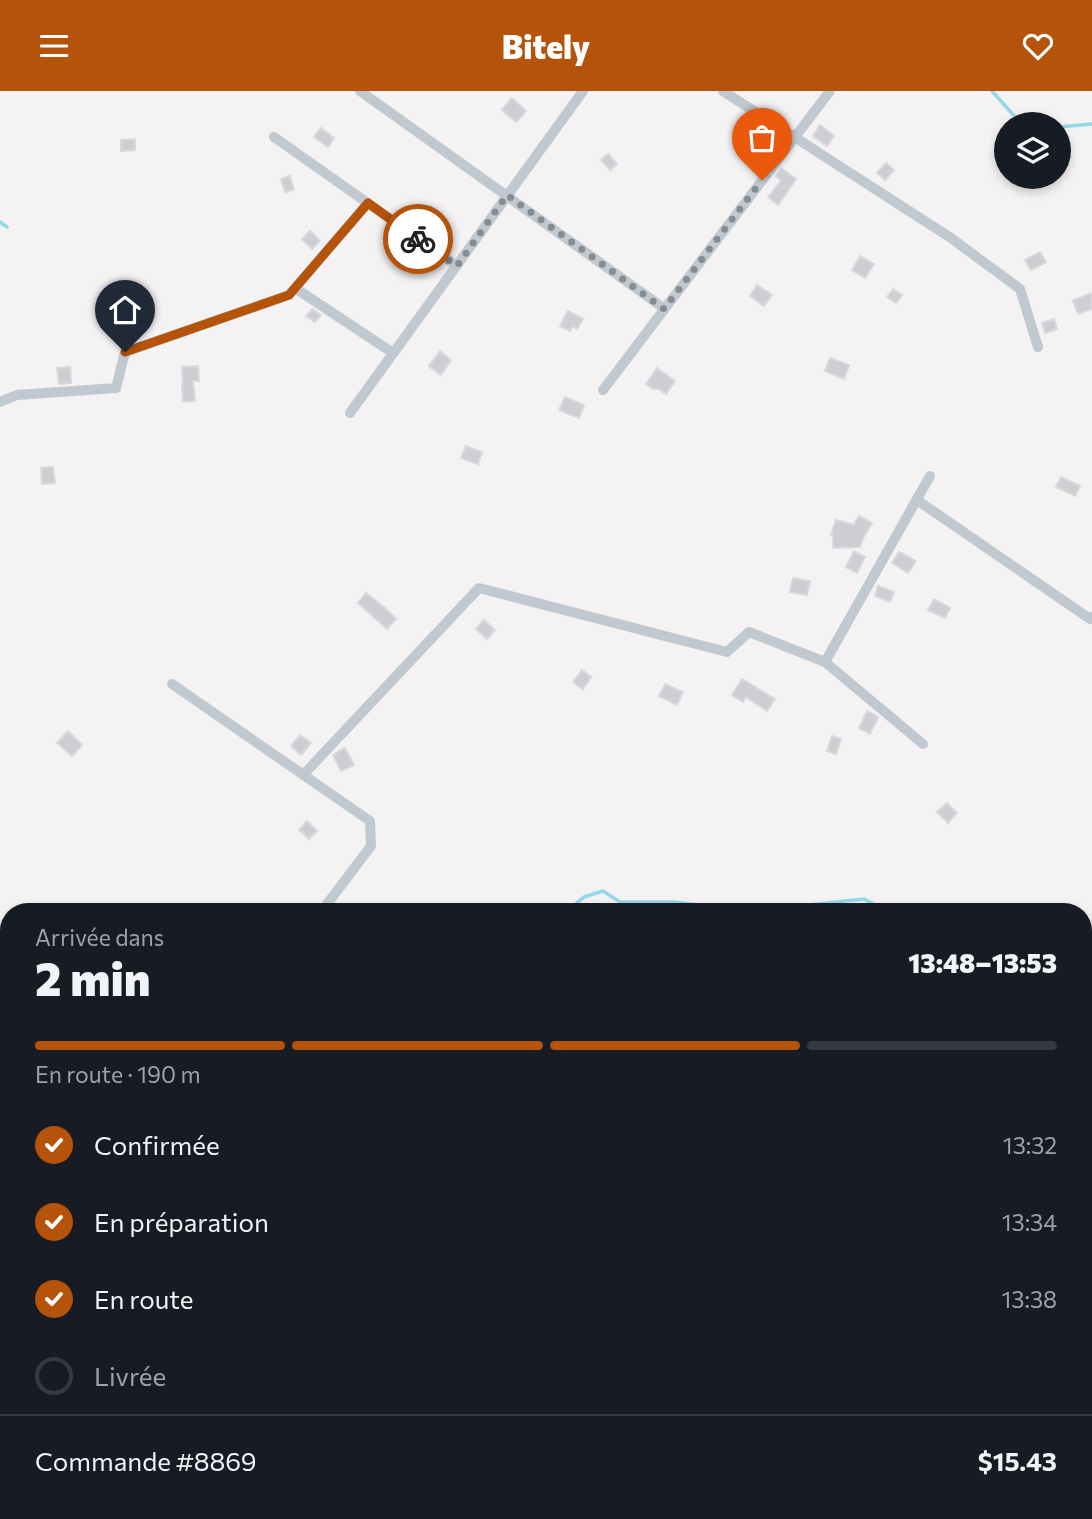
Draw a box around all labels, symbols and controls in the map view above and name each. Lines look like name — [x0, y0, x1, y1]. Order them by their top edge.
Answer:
text: Bitely — [502, 26, 590, 66]
icon: menu — [35, 27, 73, 65]
icon: heart — [1019, 27, 1057, 65]
pin — [732, 108, 792, 180]
map controls — [994, 112, 1071, 189]
button: layers — [994, 112, 1071, 189]
icon: bag — [743, 119, 781, 157]
courier — [383, 204, 453, 274]
icon: bike — [399, 220, 437, 258]
pin — [95, 280, 155, 352]
icon: home — [106, 291, 144, 329]
text: Arrivée dans — [35, 923, 164, 951]
text: 13:48–13:53 — [908, 947, 1057, 978]
text: 2 min — [35, 949, 151, 1005]
text: En route · 190 m — [35, 1060, 201, 1088]
icon: check — [35, 1126, 73, 1164]
text: Confirmée — [94, 1129, 220, 1160]
text: 13:32 — [1003, 1131, 1057, 1159]
icon: check — [35, 1203, 73, 1241]
text: En préparation — [94, 1206, 269, 1237]
text: 13:34 — [1002, 1208, 1057, 1236]
icon: check — [35, 1280, 73, 1318]
text: En route — [94, 1283, 194, 1314]
text: 13:38 — [1002, 1285, 1057, 1313]
text: Livrée — [94, 1360, 166, 1391]
text: Commande #8869 — [35, 1445, 256, 1476]
text: $15.43 — [978, 1445, 1057, 1476]

